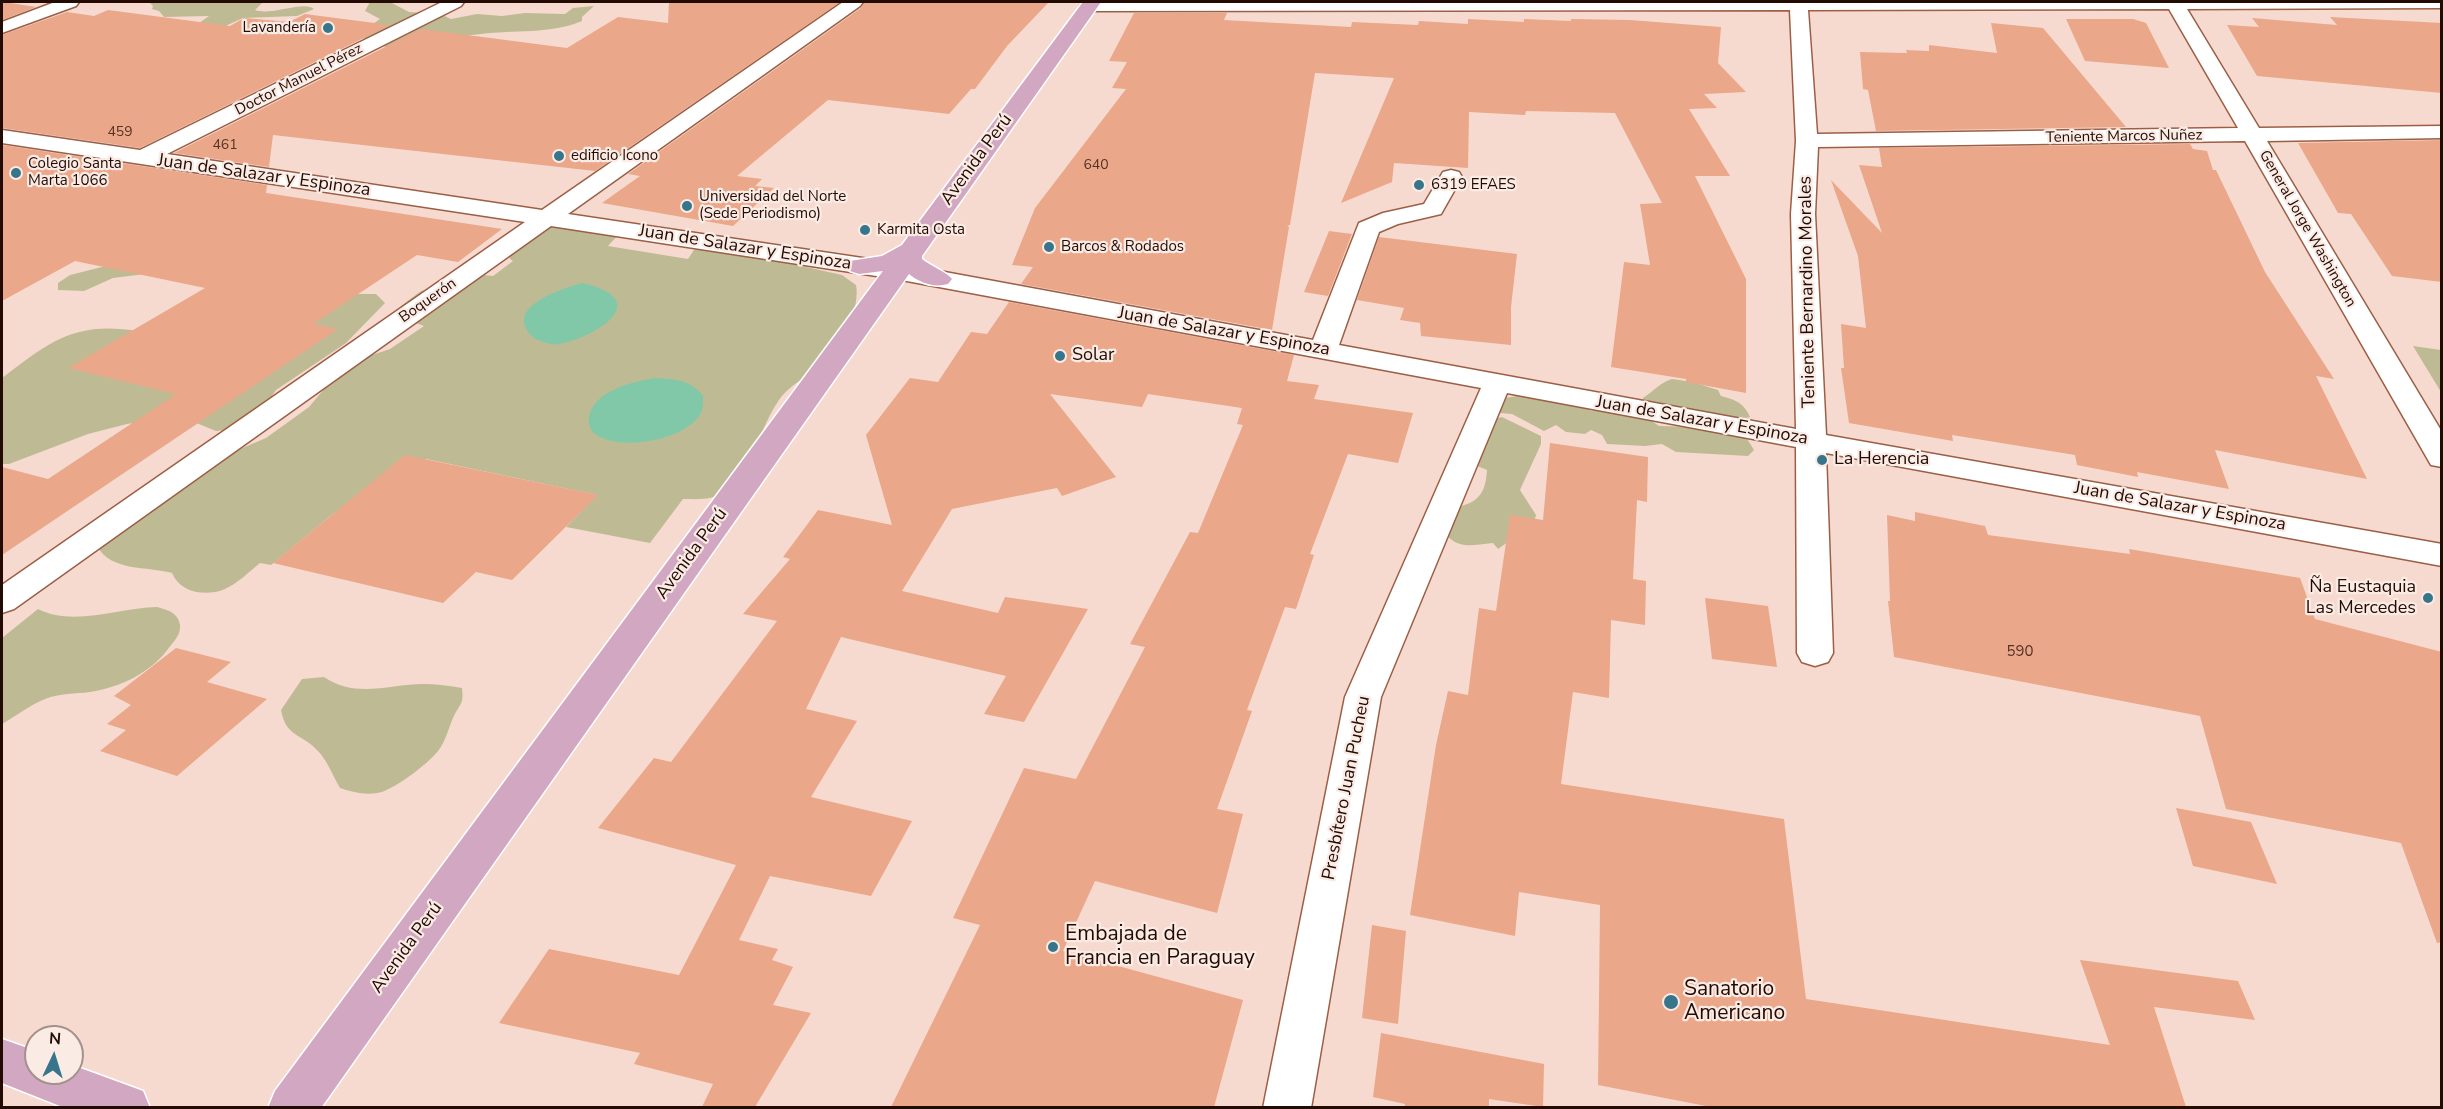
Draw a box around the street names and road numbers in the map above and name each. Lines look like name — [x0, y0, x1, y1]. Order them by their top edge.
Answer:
street label: Doctor Manuel Pérez — [232, 40, 366, 120]
street label: Avenida Perú — [937, 110, 1017, 210]
street label: Teniente Marcos Nuñez — [2046, 127, 2202, 147]
street label: General Jorge Washington — [2255, 147, 2359, 311]
street label: Juan de Salazar y Espinoza — [156, 150, 372, 202]
street label: Teniente Bernardino Morales — [1795, 176, 1821, 408]
street label: Juan de Salazar y Espinoza — [637, 221, 853, 275]
street label: Boquerón — [396, 275, 460, 327]
street label: Juan de Salazar y Espinoza — [1116, 303, 1332, 361]
street label: Juan de Salazar y Espinoza — [1594, 392, 1810, 450]
street label: Juan de Salazar y Espinoza — [2072, 478, 2288, 536]
street label: Avenida Perú — [652, 504, 732, 604]
street label: Presbítero Juan Pucheu — [1319, 694, 1375, 882]
street label: Avenida Perú — [367, 898, 447, 998]

